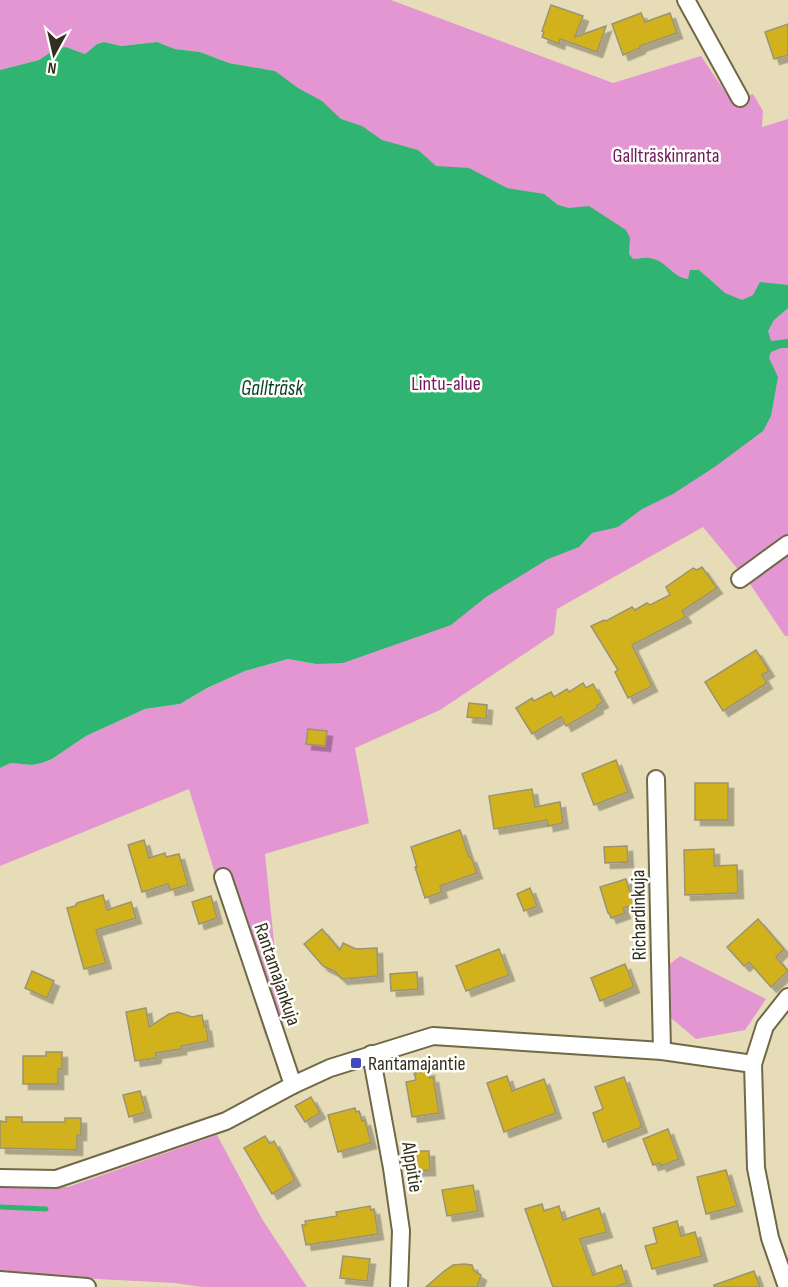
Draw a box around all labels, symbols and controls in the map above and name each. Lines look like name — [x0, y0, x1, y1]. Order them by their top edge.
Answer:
north arrow — [24, 24, 84, 84]
text: N — [47, 57, 58, 77]
park label: Gallträskinranta — [613, 144, 719, 168]
park label: Lintu-alue — [411, 372, 481, 396]
water label: Gallträsk — [241, 376, 304, 401]
street label: Richardinkuja — [626, 870, 652, 960]
street label: Rantamajankuja — [248, 920, 306, 1029]
place label: Rantamajantie — [368, 1052, 465, 1076]
marker: Rantamajantie — [349, 1056, 363, 1070]
street label: Alppitie — [396, 1139, 428, 1194]

